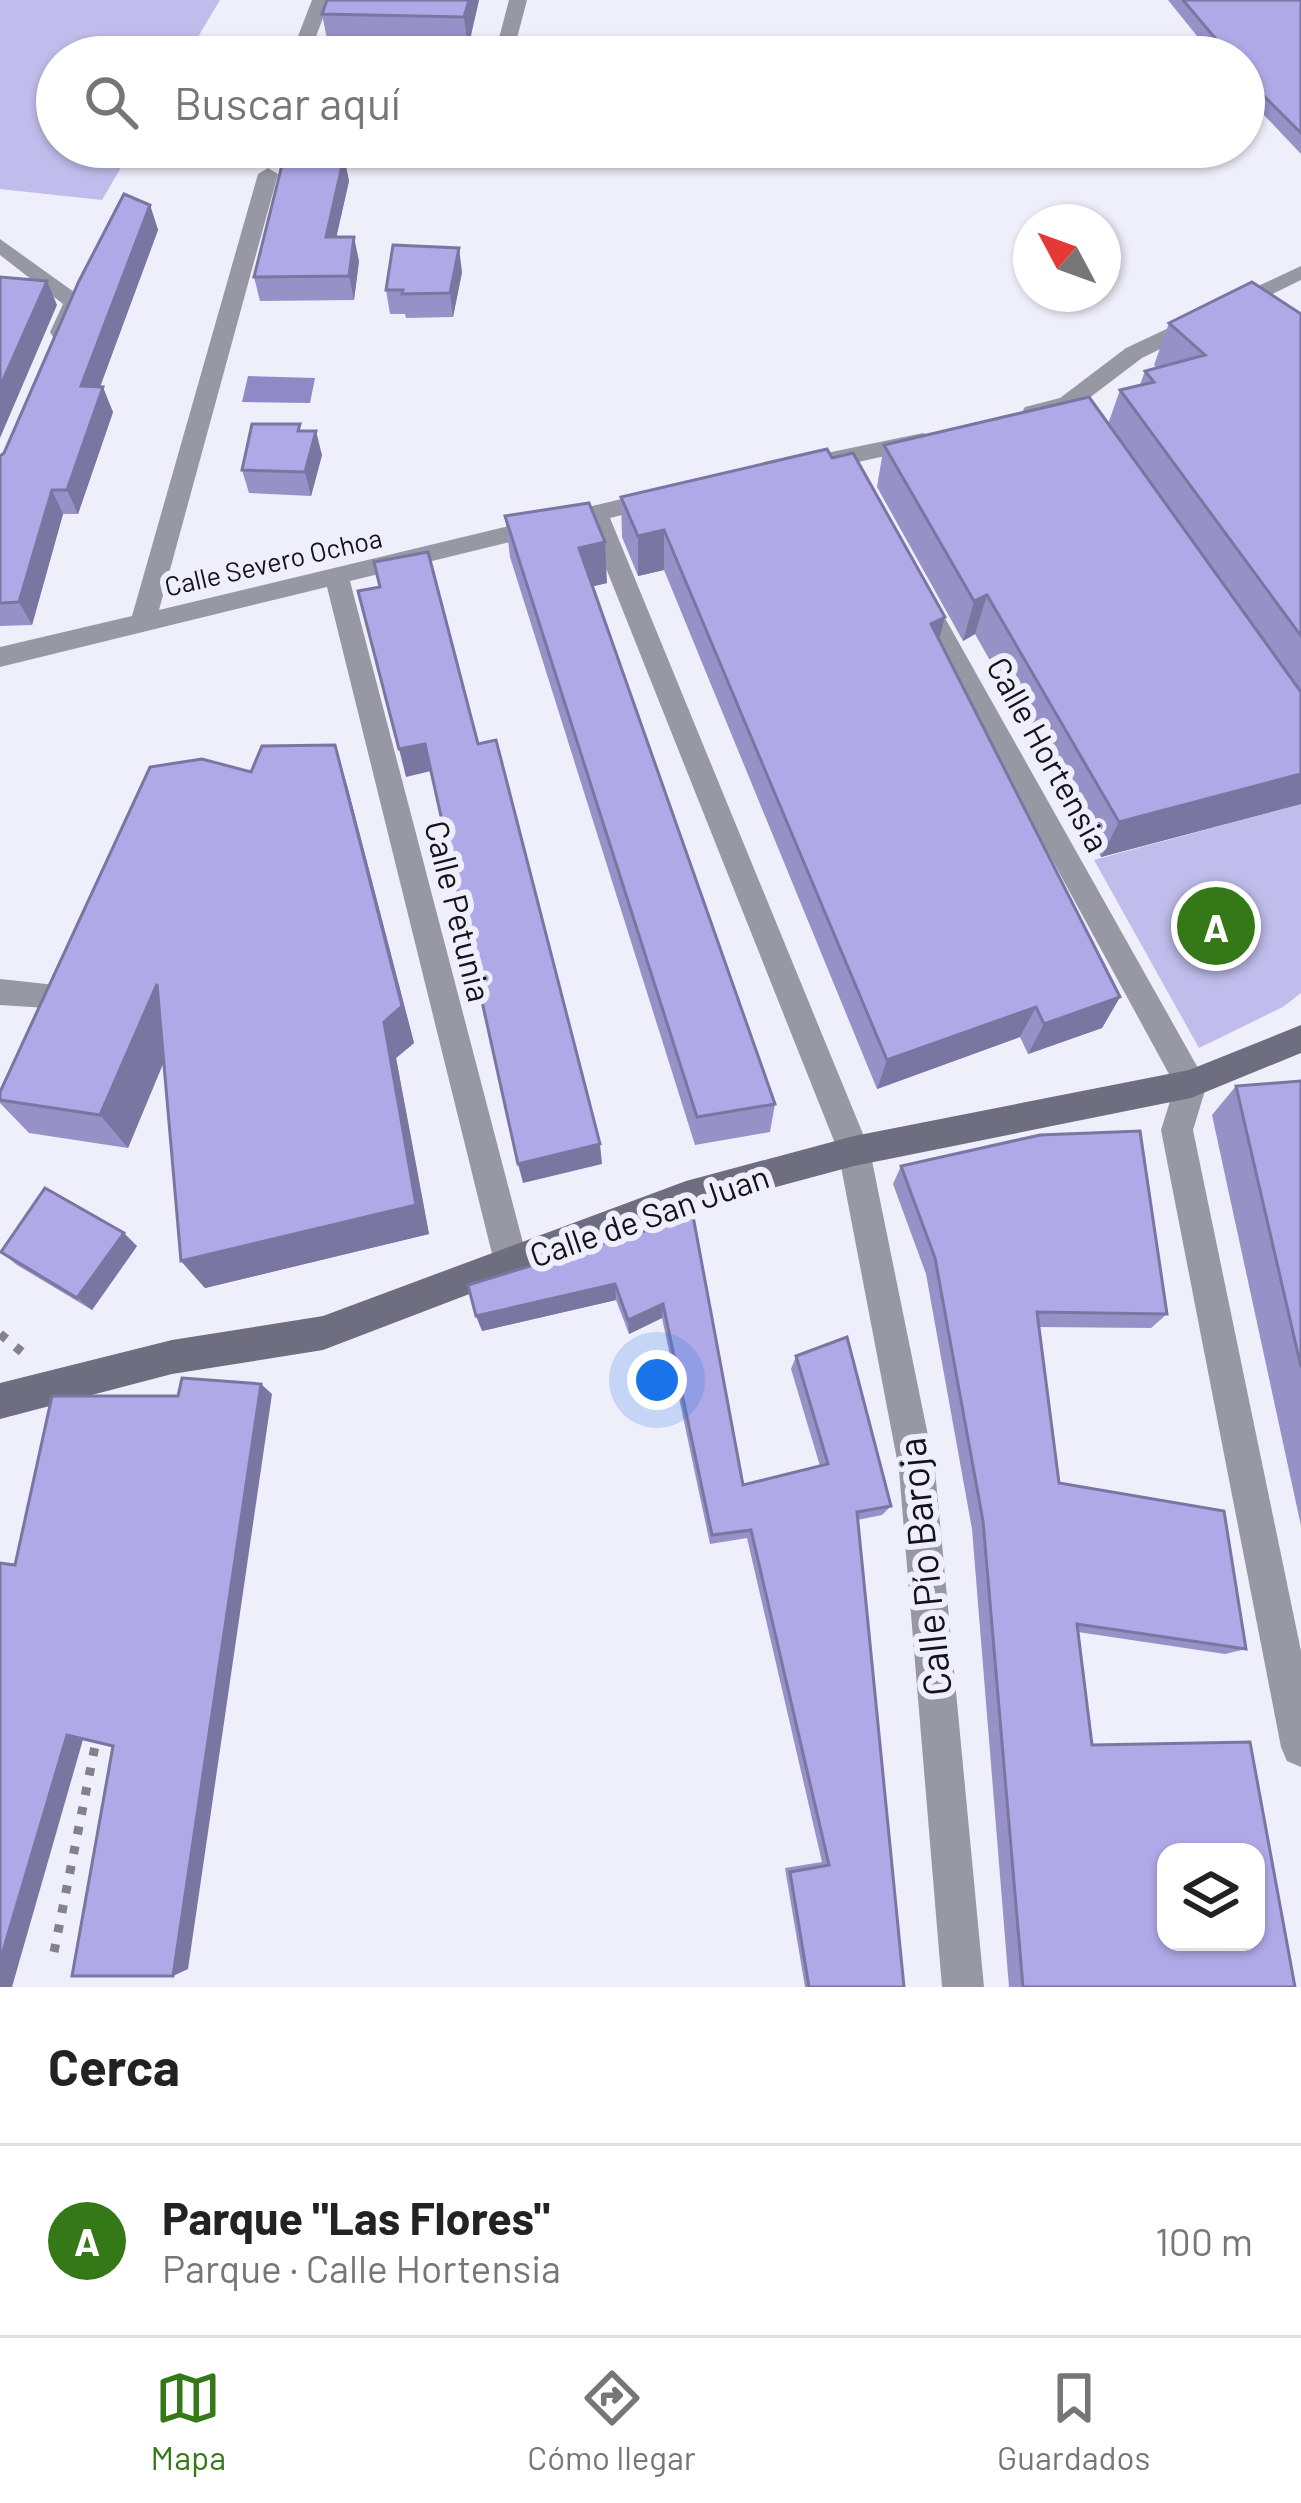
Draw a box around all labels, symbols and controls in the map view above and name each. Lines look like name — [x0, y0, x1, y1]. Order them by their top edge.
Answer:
search box — [36, 36, 1265, 168]
icon: search — [78, 69, 144, 135]
text: Buscar aquí — [174, 75, 401, 129]
north arrow — [1013, 204, 1121, 312]
street label: Calle Severo Ochoa — [161, 520, 385, 602]
street label: Calle Hortensia — [979, 650, 1119, 858]
street label: Calle Petunia — [417, 816, 501, 1006]
pin: A — [1177, 881, 1255, 971]
street label: Calle de San Juan — [524, 1155, 774, 1275]
your location — [627, 1350, 687, 1410]
street label: Calle Pío Baroja — [886, 1436, 960, 1698]
map controls — [1157, 1843, 1265, 1951]
button: layers — [1157, 1843, 1265, 1951]
text: Cerca — [48, 2035, 180, 2096]
text: Parque "Las Flores" — [162, 2190, 550, 2244]
text: A — [74, 2217, 100, 2264]
text: 100 m — [1155, 2217, 1253, 2264]
text: Parque · Calle Hortensia — [162, 2244, 561, 2291]
tab: Mapa — [151, 2365, 226, 2477]
tab: Cómo llegar — [527, 2365, 696, 2477]
tab: Guardados — [997, 2365, 1150, 2477]

